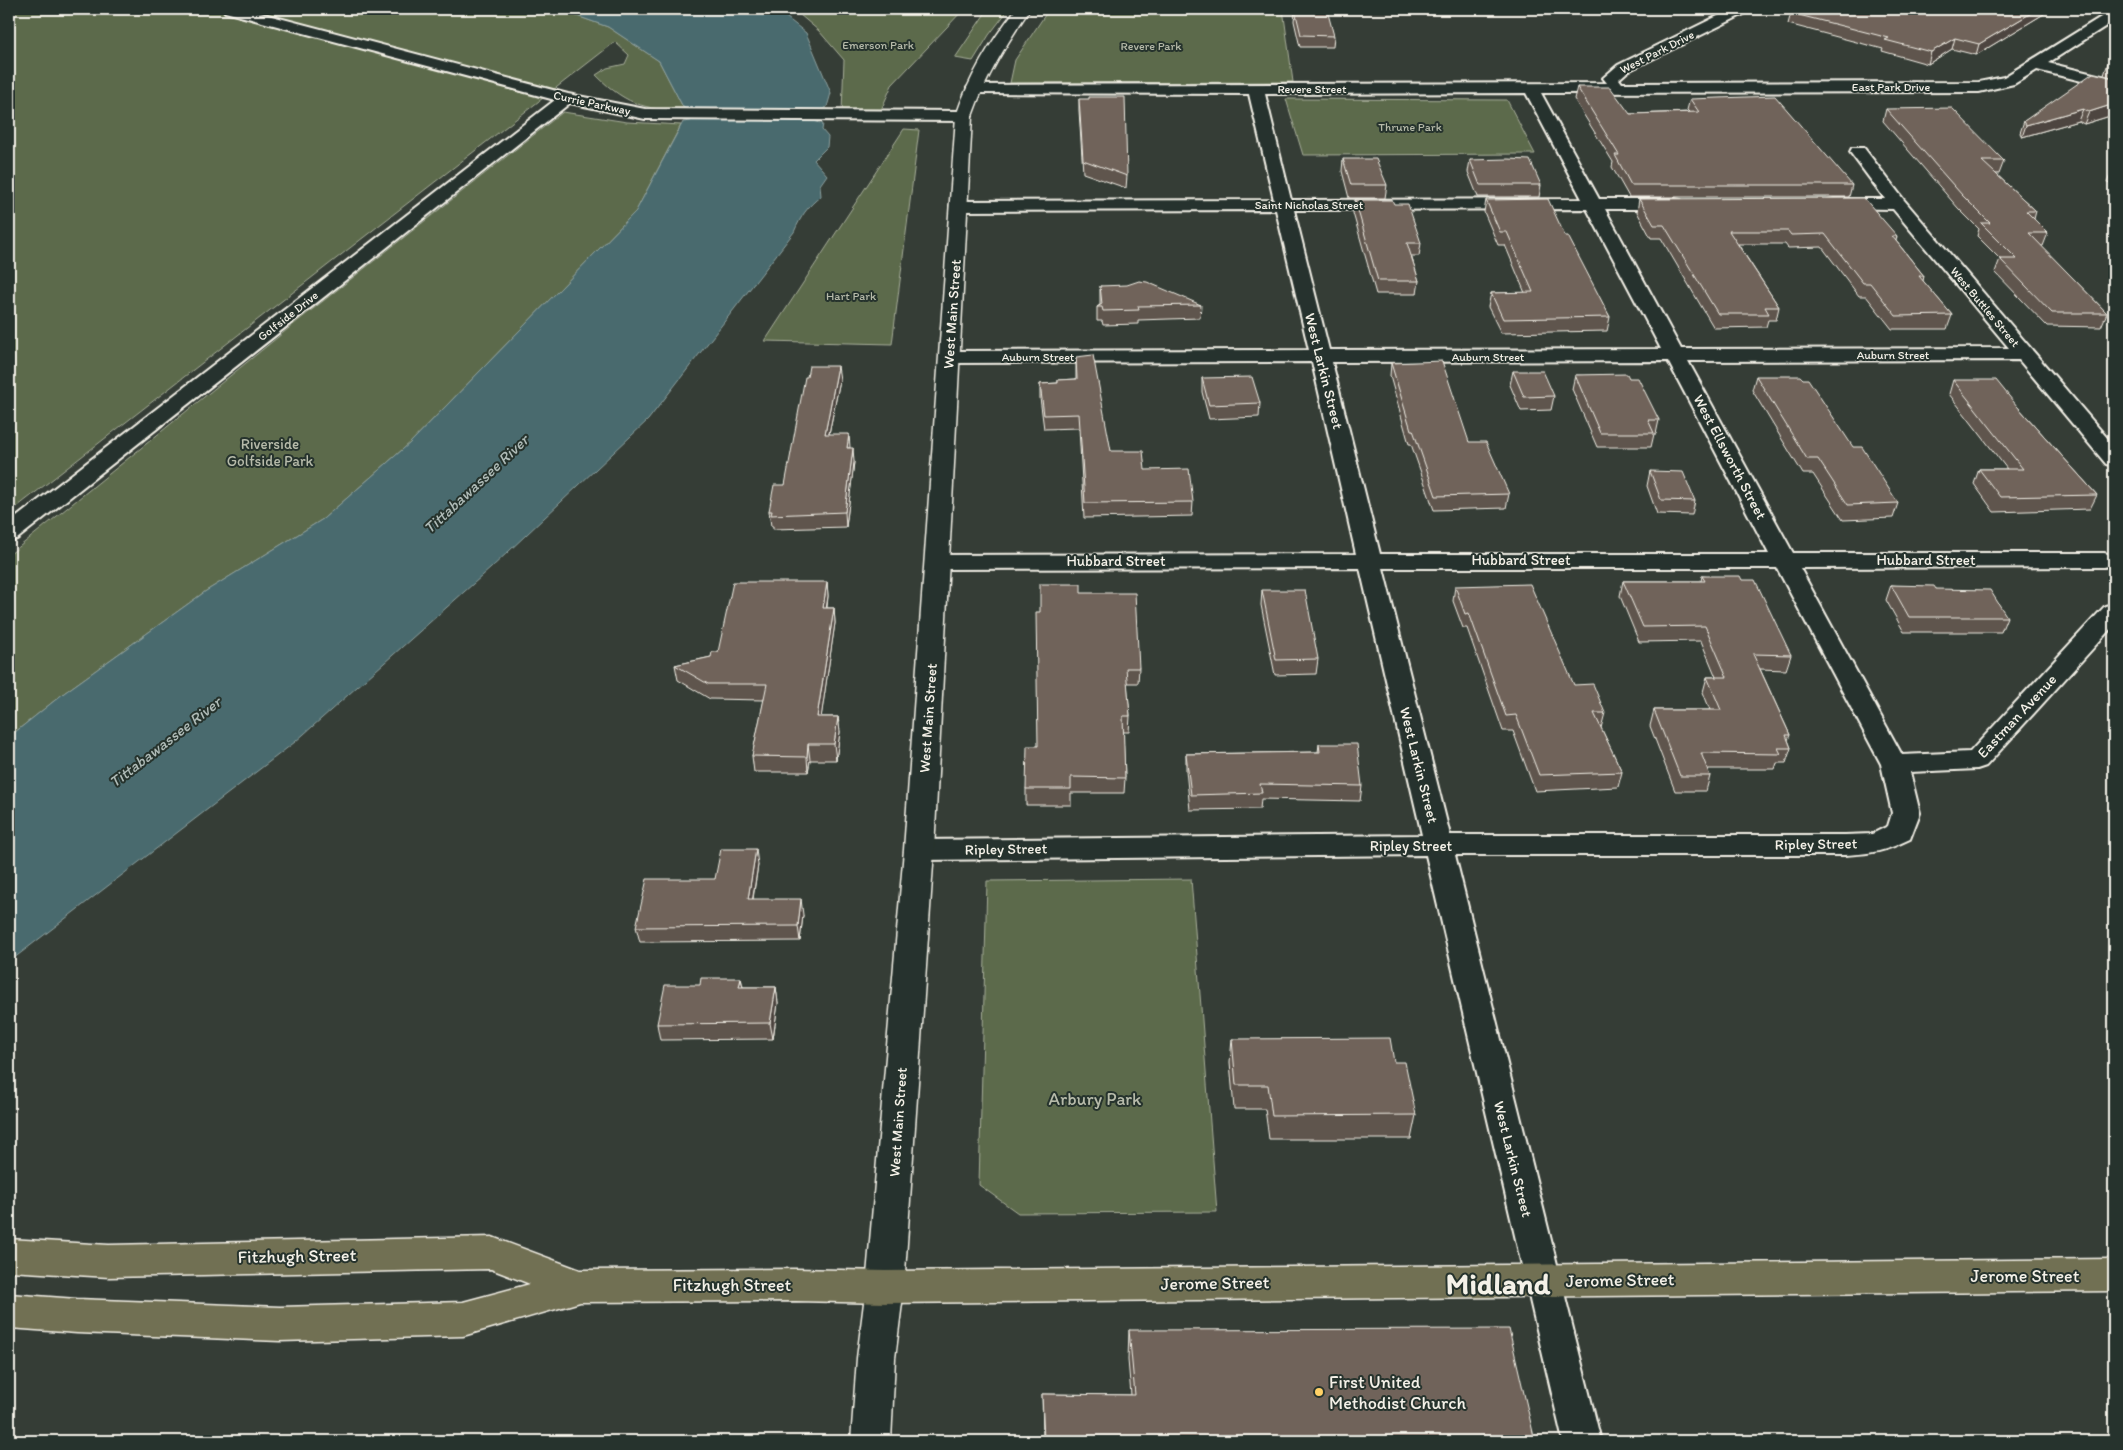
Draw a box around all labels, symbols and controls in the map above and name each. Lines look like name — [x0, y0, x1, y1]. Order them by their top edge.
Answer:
street label: West Park Drive — [1618, 27, 1697, 77]
park label: Emerson Park — [842, 38, 915, 52]
park label: Revere Park — [1121, 39, 1182, 53]
street label: East Park Drive — [1852, 80, 1930, 94]
street label: Revere Street — [1277, 82, 1347, 96]
street label: Currie Parkway — [552, 88, 632, 118]
park label: Thrune Park — [1378, 120, 1442, 134]
street label: Saint Nicholas Street — [1255, 198, 1364, 212]
street label: West Main Street — [939, 258, 965, 369]
street label: West Buttles Street — [1948, 264, 2023, 350]
street label: Golfside Drive — [255, 288, 321, 344]
park label: Hart Park — [826, 289, 877, 303]
street label: West Larkin Street — [1301, 311, 1347, 431]
street label: Auburn Street — [1857, 348, 1930, 362]
street label: Auburn Street — [1002, 350, 1075, 364]
street label: Auburn Street — [1452, 350, 1525, 364]
street label: West Ellsworth Street — [1689, 391, 1771, 523]
water label: Tittabawassee River — [420, 429, 534, 538]
park label: Riverside Golfside Park — [227, 435, 314, 470]
street label: Hubbard Street — [1471, 551, 1571, 569]
street label: Hubbard Street — [1876, 551, 1976, 569]
street label: Hubbard Street — [1066, 552, 1166, 570]
street label: West Main Street — [915, 662, 941, 773]
street label: Eastman Avenue — [1974, 670, 2060, 762]
water label: Tittabawassee River — [105, 691, 226, 792]
street label: West Larkin Street — [1396, 705, 1442, 825]
street label: Ripley Street — [1775, 834, 1858, 854]
street label: Ripley Street — [1370, 837, 1453, 855]
street label: Ripley Street — [965, 839, 1048, 859]
street label: West Main Street — [885, 1066, 911, 1177]
park label: Arbury Park — [1049, 1088, 1142, 1110]
street label: West Larkin Street — [1490, 1099, 1536, 1219]
street label: Fitzhugh Street — [238, 1244, 357, 1268]
district label: Midland — [1446, 1265, 1551, 1302]
street label: Jerome Street — [1971, 1265, 2080, 1287]
street label: Jerome Street — [1565, 1268, 1675, 1292]
street label: Jerome Street — [1160, 1271, 1270, 1295]
street label: Fitzhugh Street — [673, 1274, 792, 1296]
place label: First United Methodist Church — [1329, 1371, 1466, 1414]
marker: First United Methodist Church — [1313, 1386, 1325, 1398]

